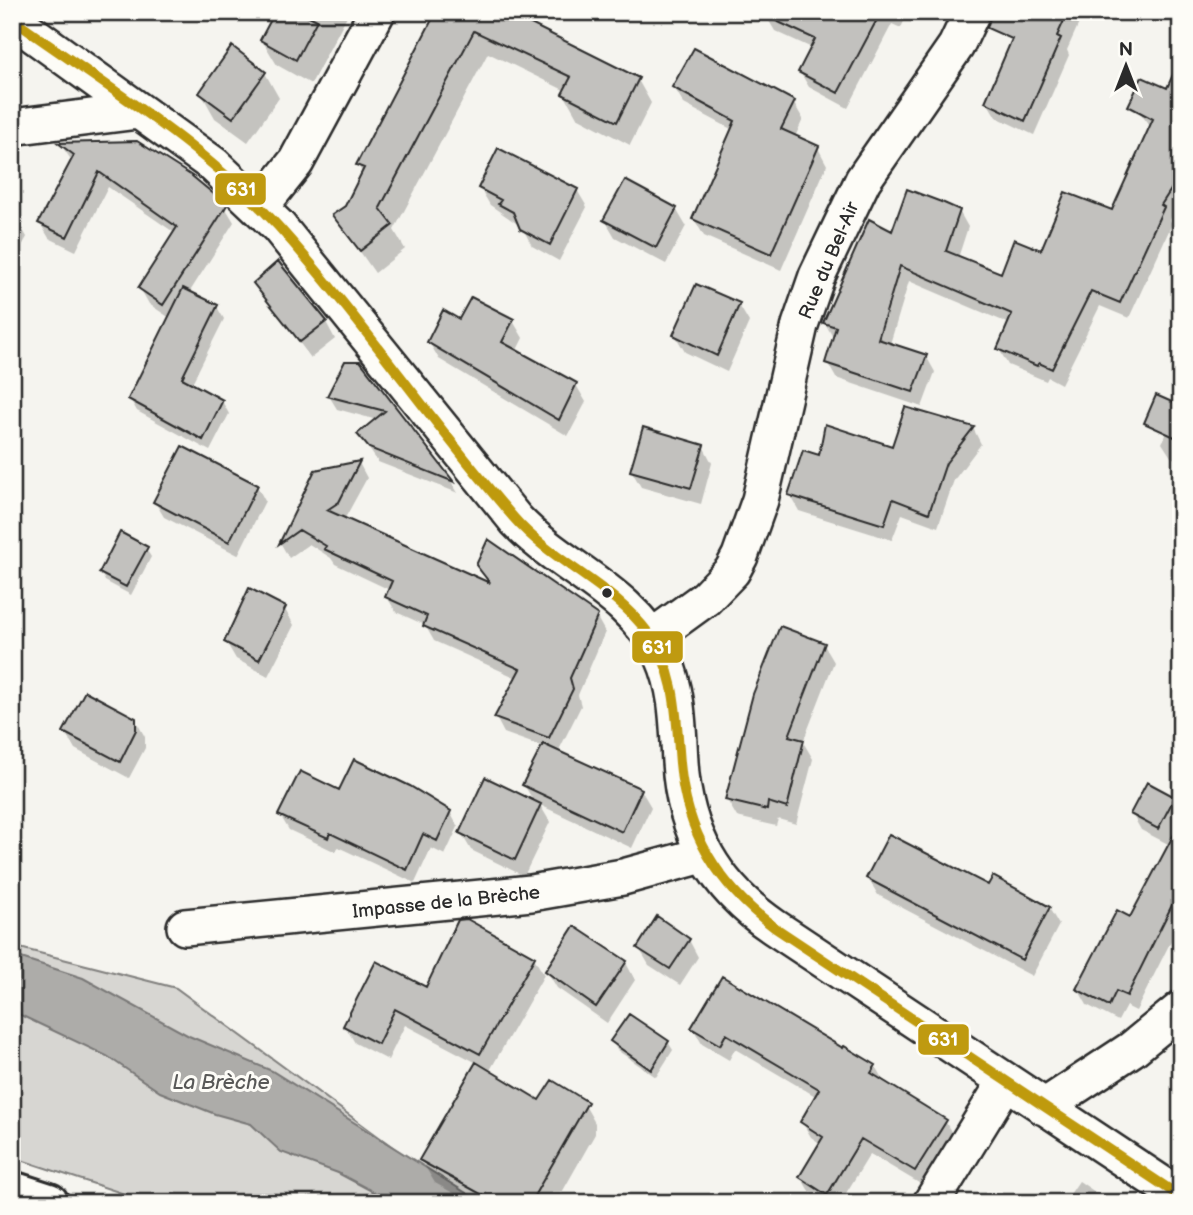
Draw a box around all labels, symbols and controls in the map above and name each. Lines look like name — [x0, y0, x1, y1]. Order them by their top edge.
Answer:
north arrow — [1092, 32, 1162, 102]
text: N — [1119, 39, 1133, 62]
line badge: 631 — [214, 172, 267, 206]
text: 631 — [226, 179, 256, 202]
street label: Rue du Bel-Air — [794, 197, 865, 323]
unlabelled marker — [600, 586, 614, 600]
line badge: 631 — [631, 630, 684, 664]
text: 631 — [642, 637, 672, 660]
street label: Impasse de la Brèche — [351, 881, 541, 924]
line badge: 631 — [917, 1023, 970, 1056]
text: 631 — [928, 1029, 958, 1052]
water label: La Brèche — [172, 1070, 270, 1095]

